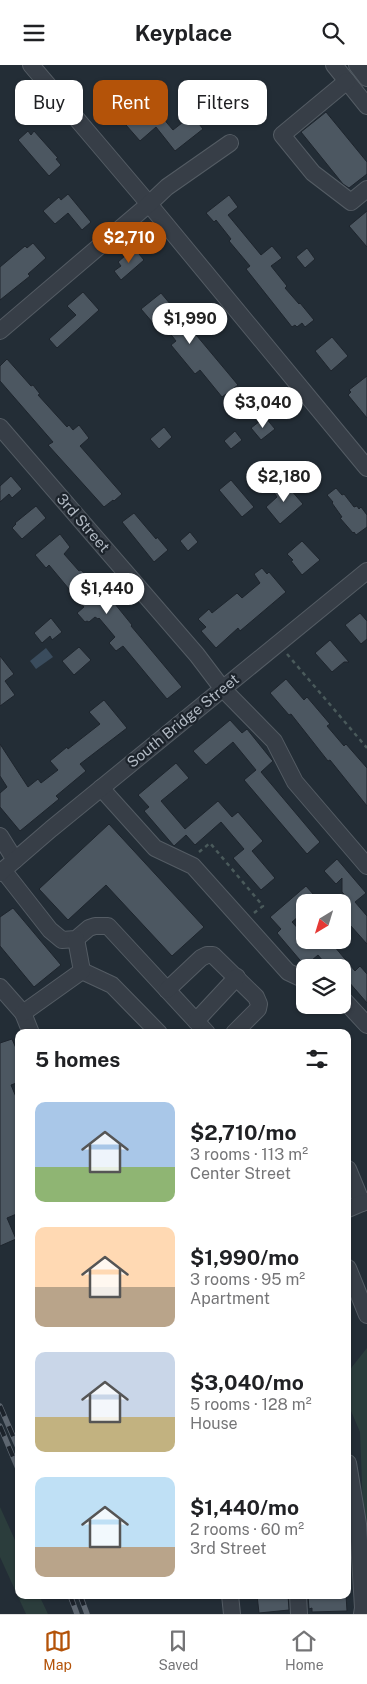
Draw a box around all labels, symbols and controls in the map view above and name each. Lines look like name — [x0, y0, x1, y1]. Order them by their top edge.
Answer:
icon: menu — [20, 19, 48, 47]
icon: search — [319, 19, 347, 47]
text: Keyplace — [135, 20, 232, 46]
chip: Buy — [15, 80, 83, 125]
chip: Rent — [93, 80, 168, 125]
chip: Filters — [178, 80, 267, 125]
pin: $2,710 — [88, 221, 170, 264]
text: $2,710 — [103, 228, 155, 247]
pin: $1,990 — [149, 303, 231, 345]
text: $1,990 — [163, 309, 217, 328]
pin: $3,040 — [222, 387, 304, 429]
text: $3,040 — [234, 393, 292, 412]
pin: $2,180 — [243, 461, 325, 503]
text: $2,180 — [257, 467, 311, 486]
street label: 3rd Street — [53, 490, 113, 555]
pin: $1,440 — [66, 573, 148, 615]
text: $1,440 — [80, 579, 134, 598]
street label: South Bridge Street — [123, 670, 242, 771]
north arrow — [296, 894, 351, 949]
map controls — [296, 894, 351, 1014]
button: layers — [296, 959, 351, 1014]
icon: filters — [303, 1045, 331, 1073]
text: 5 homes — [35, 1047, 120, 1072]
text: $2,710/mo — [190, 1120, 296, 1145]
icon: home — [75, 1122, 135, 1182]
text: 3 rooms · 113 m² — [190, 1145, 308, 1164]
text: Center Street — [190, 1164, 291, 1183]
text: $1,990/mo — [190, 1245, 299, 1270]
icon: home — [75, 1247, 135, 1307]
text: 3 rooms · 95 m² — [190, 1270, 305, 1289]
text: Apartment — [190, 1289, 270, 1308]
text: $3,040/mo — [190, 1370, 304, 1395]
icon: home — [75, 1372, 135, 1432]
text: 5 rooms · 128 m² — [190, 1395, 312, 1414]
text: House — [190, 1414, 238, 1433]
text: $1,440/mo — [190, 1495, 299, 1520]
icon: home — [75, 1497, 135, 1557]
text: 2 rooms · 60 m² — [190, 1520, 304, 1539]
text: 3rd Street — [190, 1539, 266, 1558]
tab: Map — [43, 1627, 72, 1673]
tab: Saved — [158, 1627, 198, 1673]
tab: Home — [285, 1627, 324, 1673]

